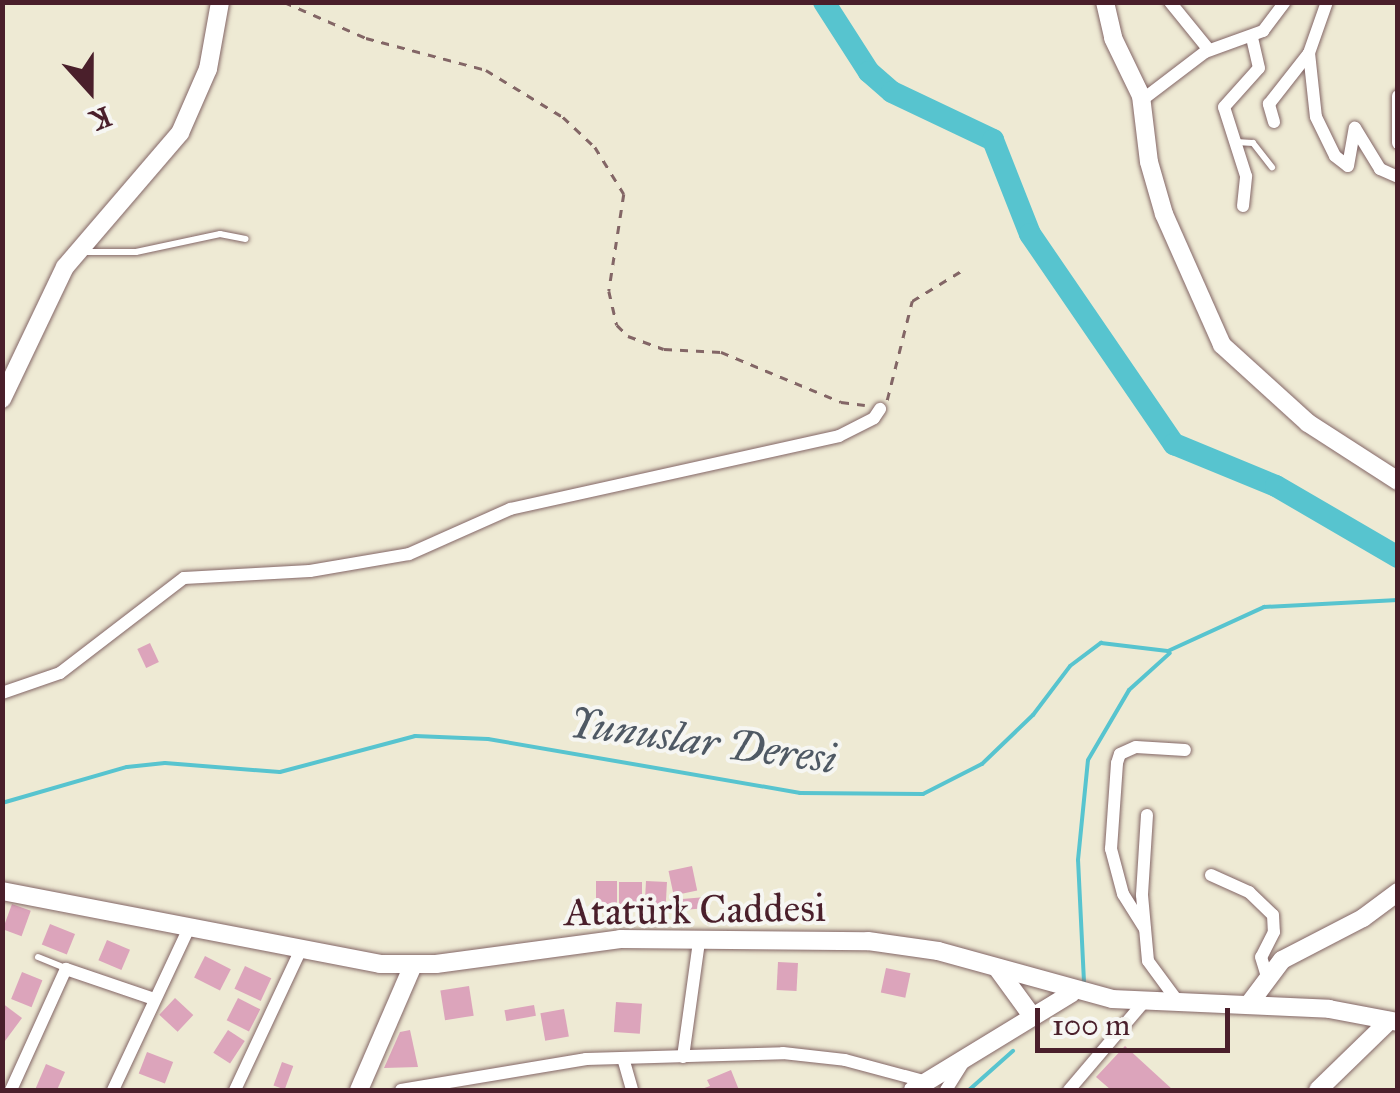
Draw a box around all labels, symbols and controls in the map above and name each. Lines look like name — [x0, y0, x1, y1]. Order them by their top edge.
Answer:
north arrow — [40, 40, 140, 140]
text: K — [85, 99, 116, 138]
water label: Yunuslar Deresi — [566, 697, 840, 785]
street label: Atatürk Caddesi — [564, 884, 826, 936]
scale bar — [1040, 988, 1235, 1050]
text: 100 m — [1052, 1007, 1130, 1043]

